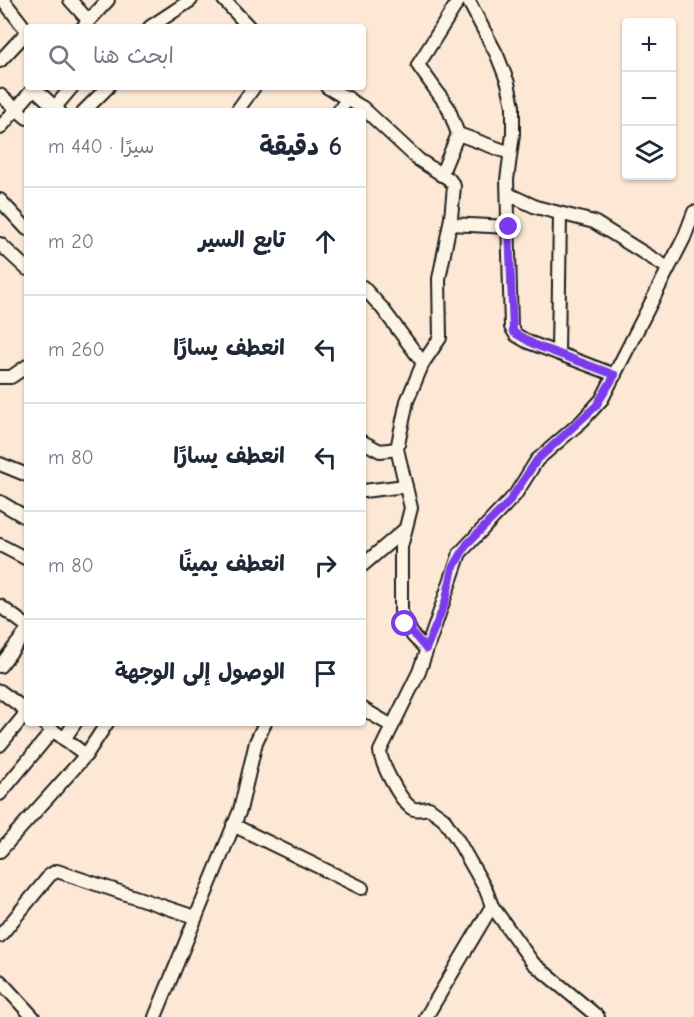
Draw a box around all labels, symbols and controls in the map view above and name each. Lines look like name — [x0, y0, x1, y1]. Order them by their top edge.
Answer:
map controls — [622, 18, 676, 180]
button: + — [622, 18, 676, 72]
search box — [24, 24, 366, 90]
icon: search — [45, 41, 78, 74]
text: ابحث هنا — [93, 43, 174, 69]
button: − — [622, 72, 676, 126]
button: layers — [622, 126, 676, 180]
text: 6 دقيقة — [259, 132, 342, 162]
text: سيرًا · 440 m — [48, 135, 154, 158]
route end — [495, 213, 521, 239]
icon: ahead — [309, 225, 342, 258]
text: تابع السير — [199, 227, 285, 253]
text: 20 m — [48, 230, 94, 253]
icon: left — [309, 333, 342, 366]
text: انعطف يسارًا — [173, 335, 285, 361]
text: 260 m — [48, 338, 105, 361]
icon: left — [309, 441, 342, 474]
text: انعطف يسارًا — [173, 443, 285, 469]
text: 80 m — [48, 446, 94, 469]
icon: right — [309, 549, 342, 582]
text: انعطف يمينًا — [179, 551, 285, 577]
text: 80 m — [48, 554, 94, 577]
route start — [391, 610, 417, 636]
icon: arrive — [309, 657, 342, 690]
text: الوصول إلى الوجهة — [115, 659, 285, 685]

